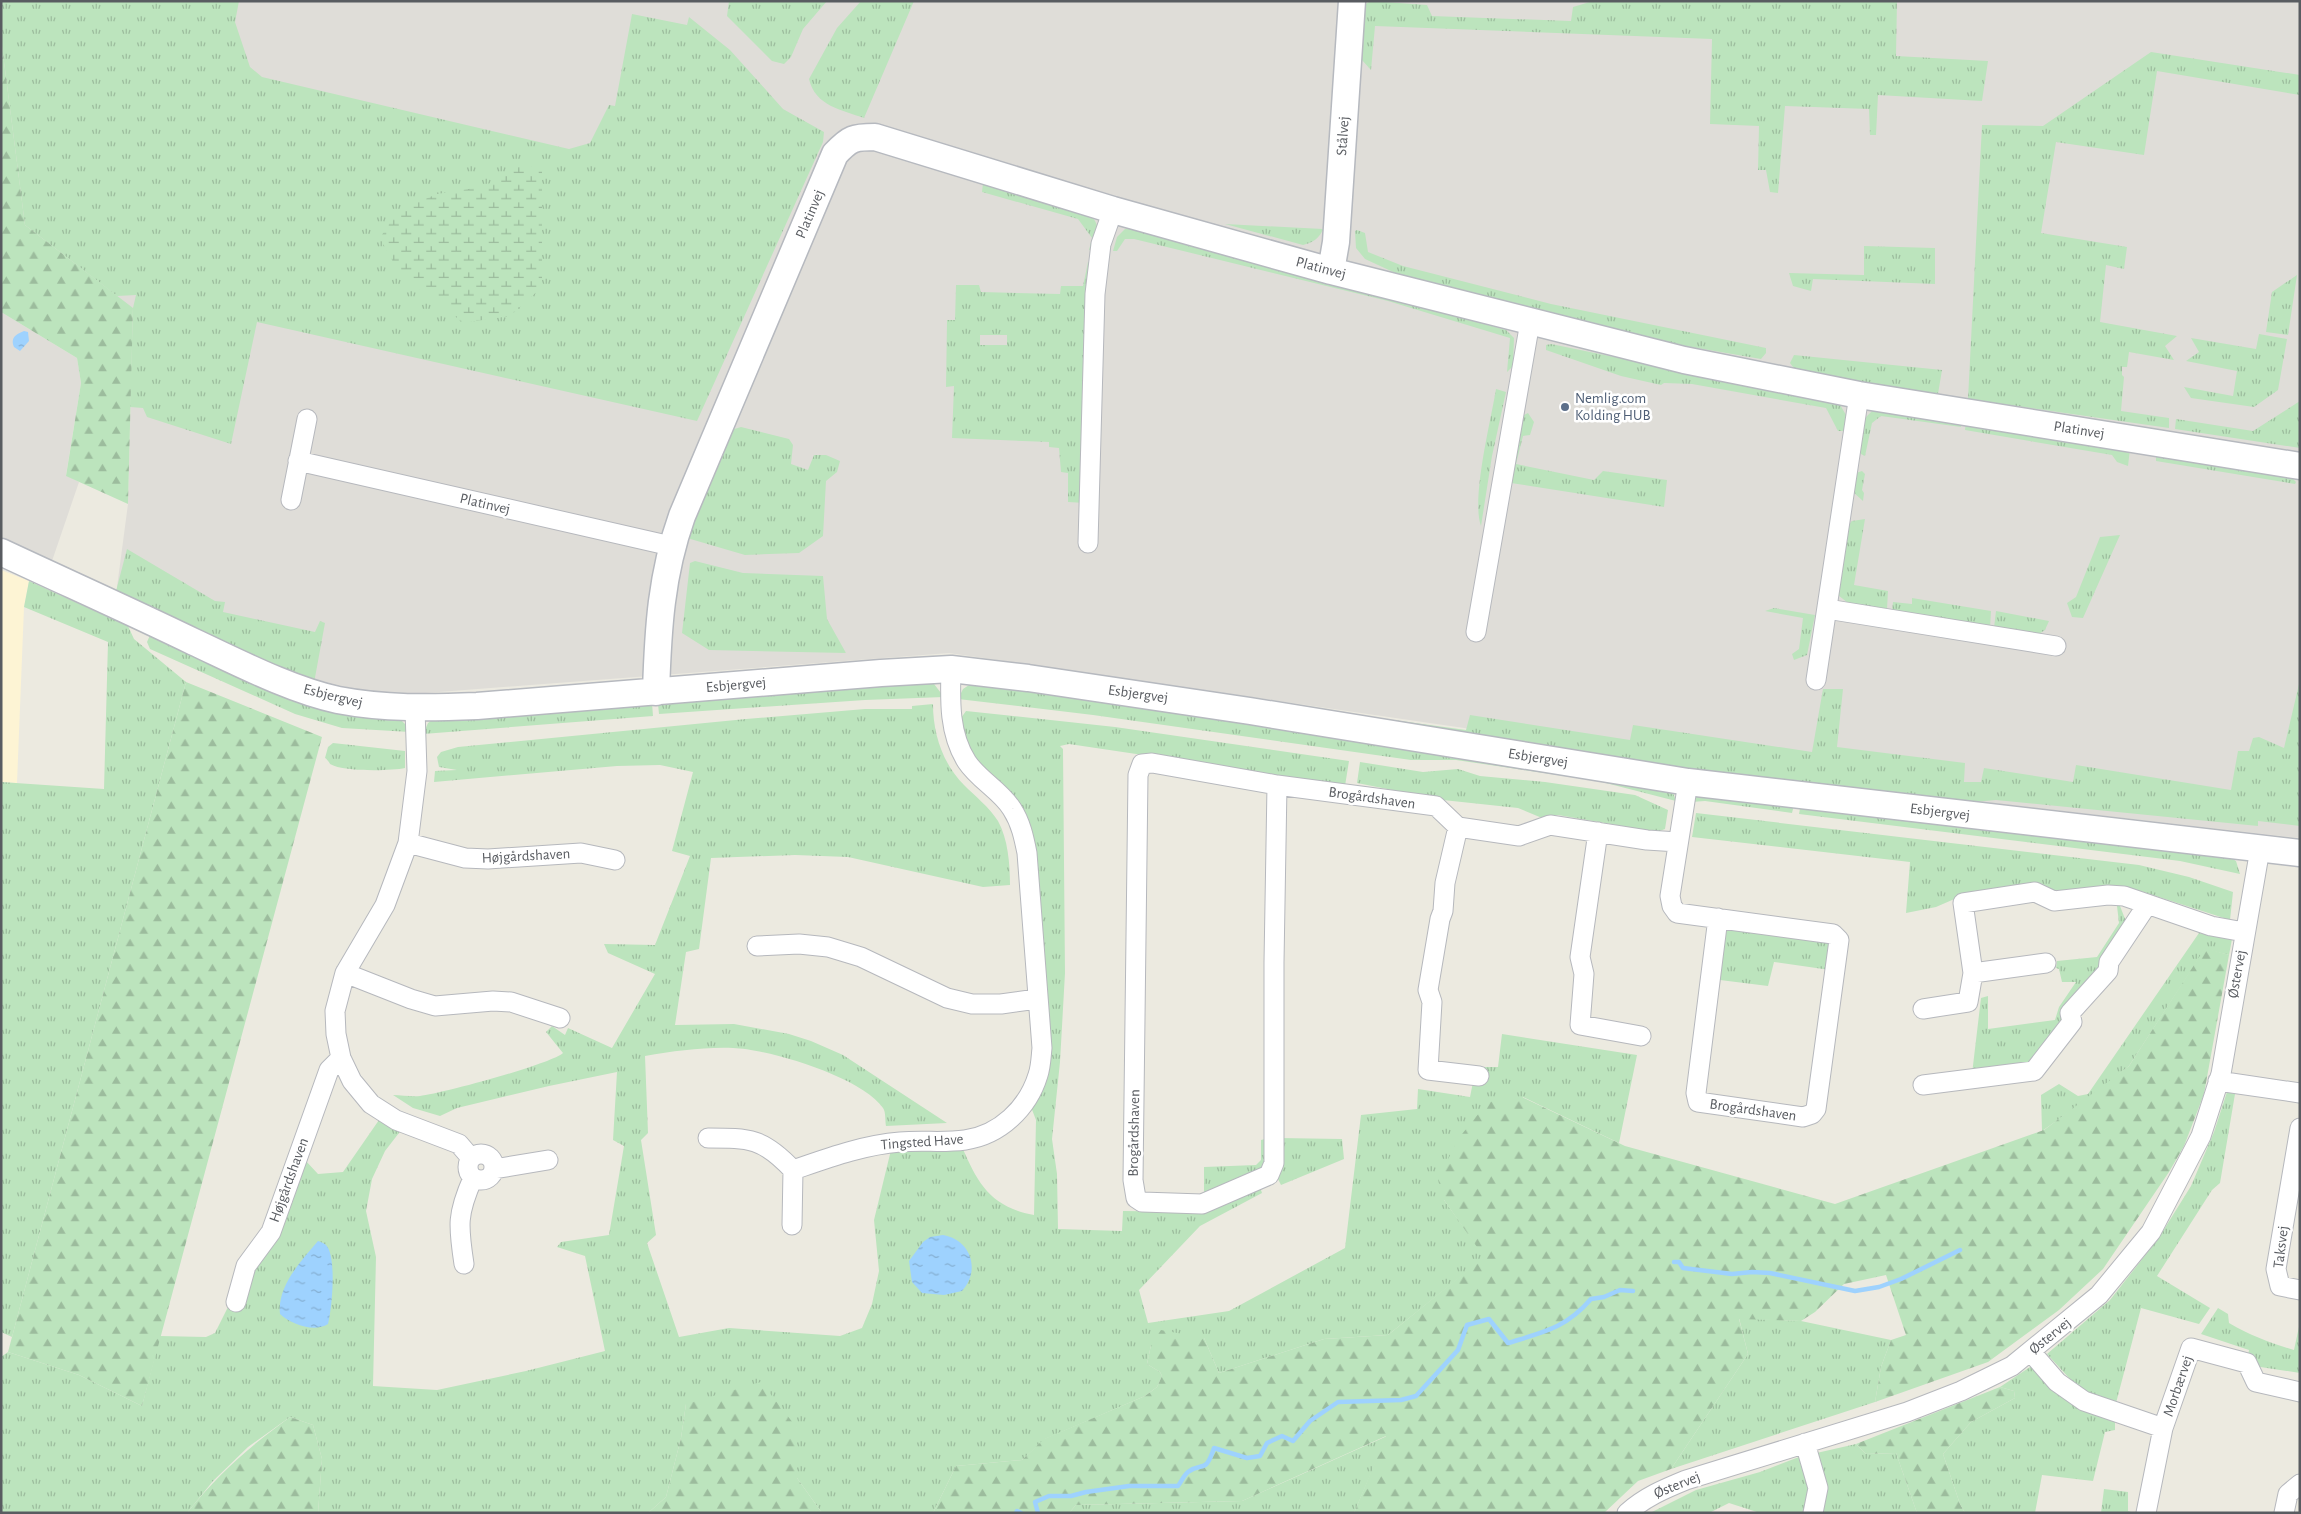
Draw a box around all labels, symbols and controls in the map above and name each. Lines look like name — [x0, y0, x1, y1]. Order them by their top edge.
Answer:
street label: Stålvej — [1334, 116, 1352, 156]
street label: Platinvej — [793, 187, 827, 241]
street label: Platinvej — [1294, 254, 1348, 282]
place label: Nemlig.com Kolding HUB — [1575, 391, 1651, 423]
marker: Nemlig.com Kolding HUB — [1559, 401, 1571, 413]
street label: Platinvej — [2052, 419, 2106, 441]
street label: Platinvej — [458, 491, 512, 517]
street label: Esbjergvej — [705, 675, 767, 695]
street label: Esbjergvej — [302, 681, 364, 711]
street label: Esbjergvej — [1107, 682, 1169, 706]
street label: Esbjergvej — [1507, 746, 1569, 770]
street label: Brogårdshaven — [1328, 784, 1416, 812]
street label: Esbjergvej — [1909, 801, 1971, 823]
street label: Højgårdshaven — [481, 846, 571, 866]
street label: Østervej — [2225, 949, 2249, 999]
street label: Brogårdshaven — [1126, 1089, 1142, 1177]
street label: Brogårdshaven — [1709, 1096, 1797, 1124]
street label: Tingsted Have — [880, 1132, 964, 1152]
street label: Højgårdshaven — [267, 1136, 311, 1224]
street label: Taksvej — [2271, 1225, 2291, 1269]
street label: Østervej — [2026, 1315, 2074, 1357]
street label: Morbærvej — [2161, 1354, 2195, 1418]
street label: Østervej — [1652, 1469, 1702, 1501]

